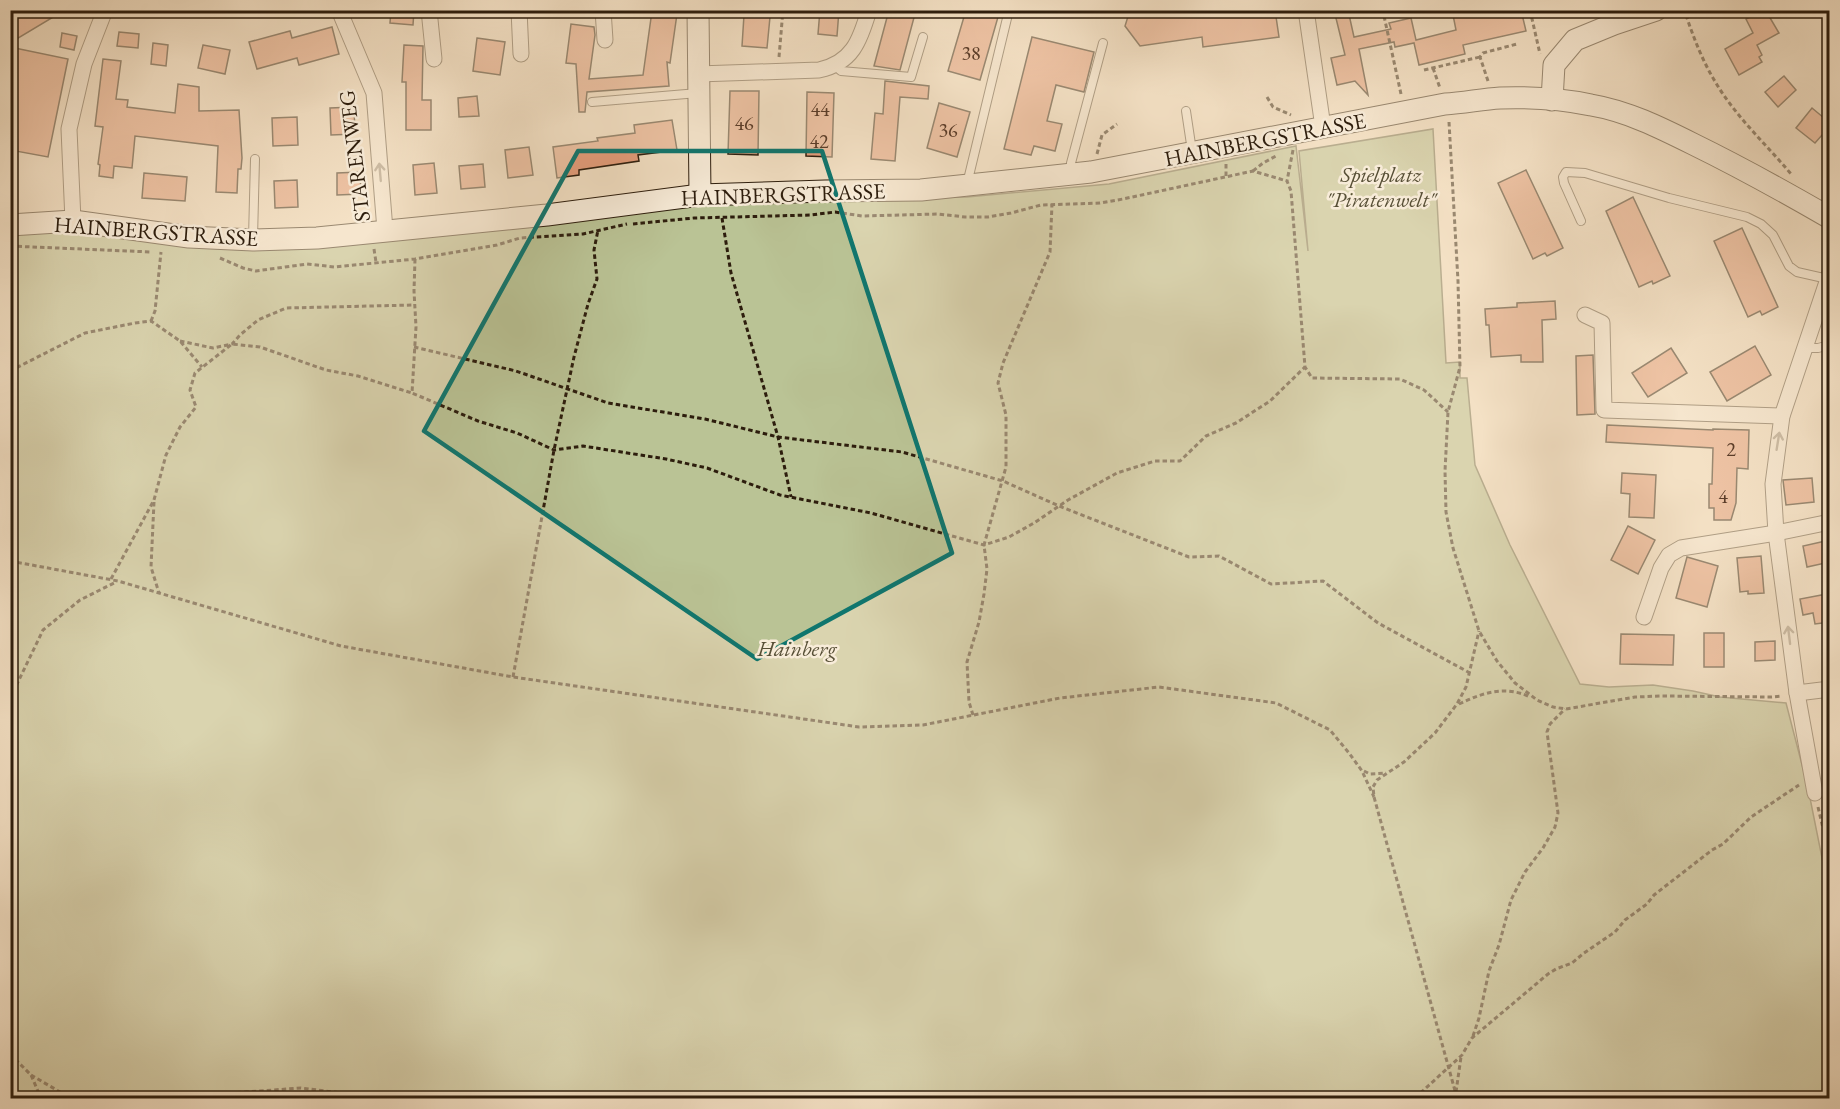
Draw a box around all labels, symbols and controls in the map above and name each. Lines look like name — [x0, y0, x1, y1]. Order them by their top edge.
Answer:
house number: 38 — [961, 40, 981, 66]
street label: STARENWEG — [332, 88, 377, 223]
house number: 44 — [810, 96, 830, 122]
street label: HAINBERGSTRASSE — [1162, 106, 1368, 173]
house number: 46 — [734, 110, 754, 136]
house number: 36 — [938, 117, 958, 143]
house number: 42 — [809, 128, 829, 154]
park label: Spielplatz "Piratenwelt" — [1326, 160, 1439, 214]
one-way arrow — [375, 162, 386, 182]
street label: HAINBERGSTRASSE — [680, 176, 886, 213]
street label: HAINBERGSTRASSE — [53, 210, 259, 253]
one-way arrow — [1773, 432, 1784, 452]
house number: 2 — [1726, 436, 1736, 462]
house number: 4 — [1718, 483, 1728, 509]
one-way arrow — [1784, 626, 1795, 646]
park label: Hainberg — [756, 634, 837, 663]

